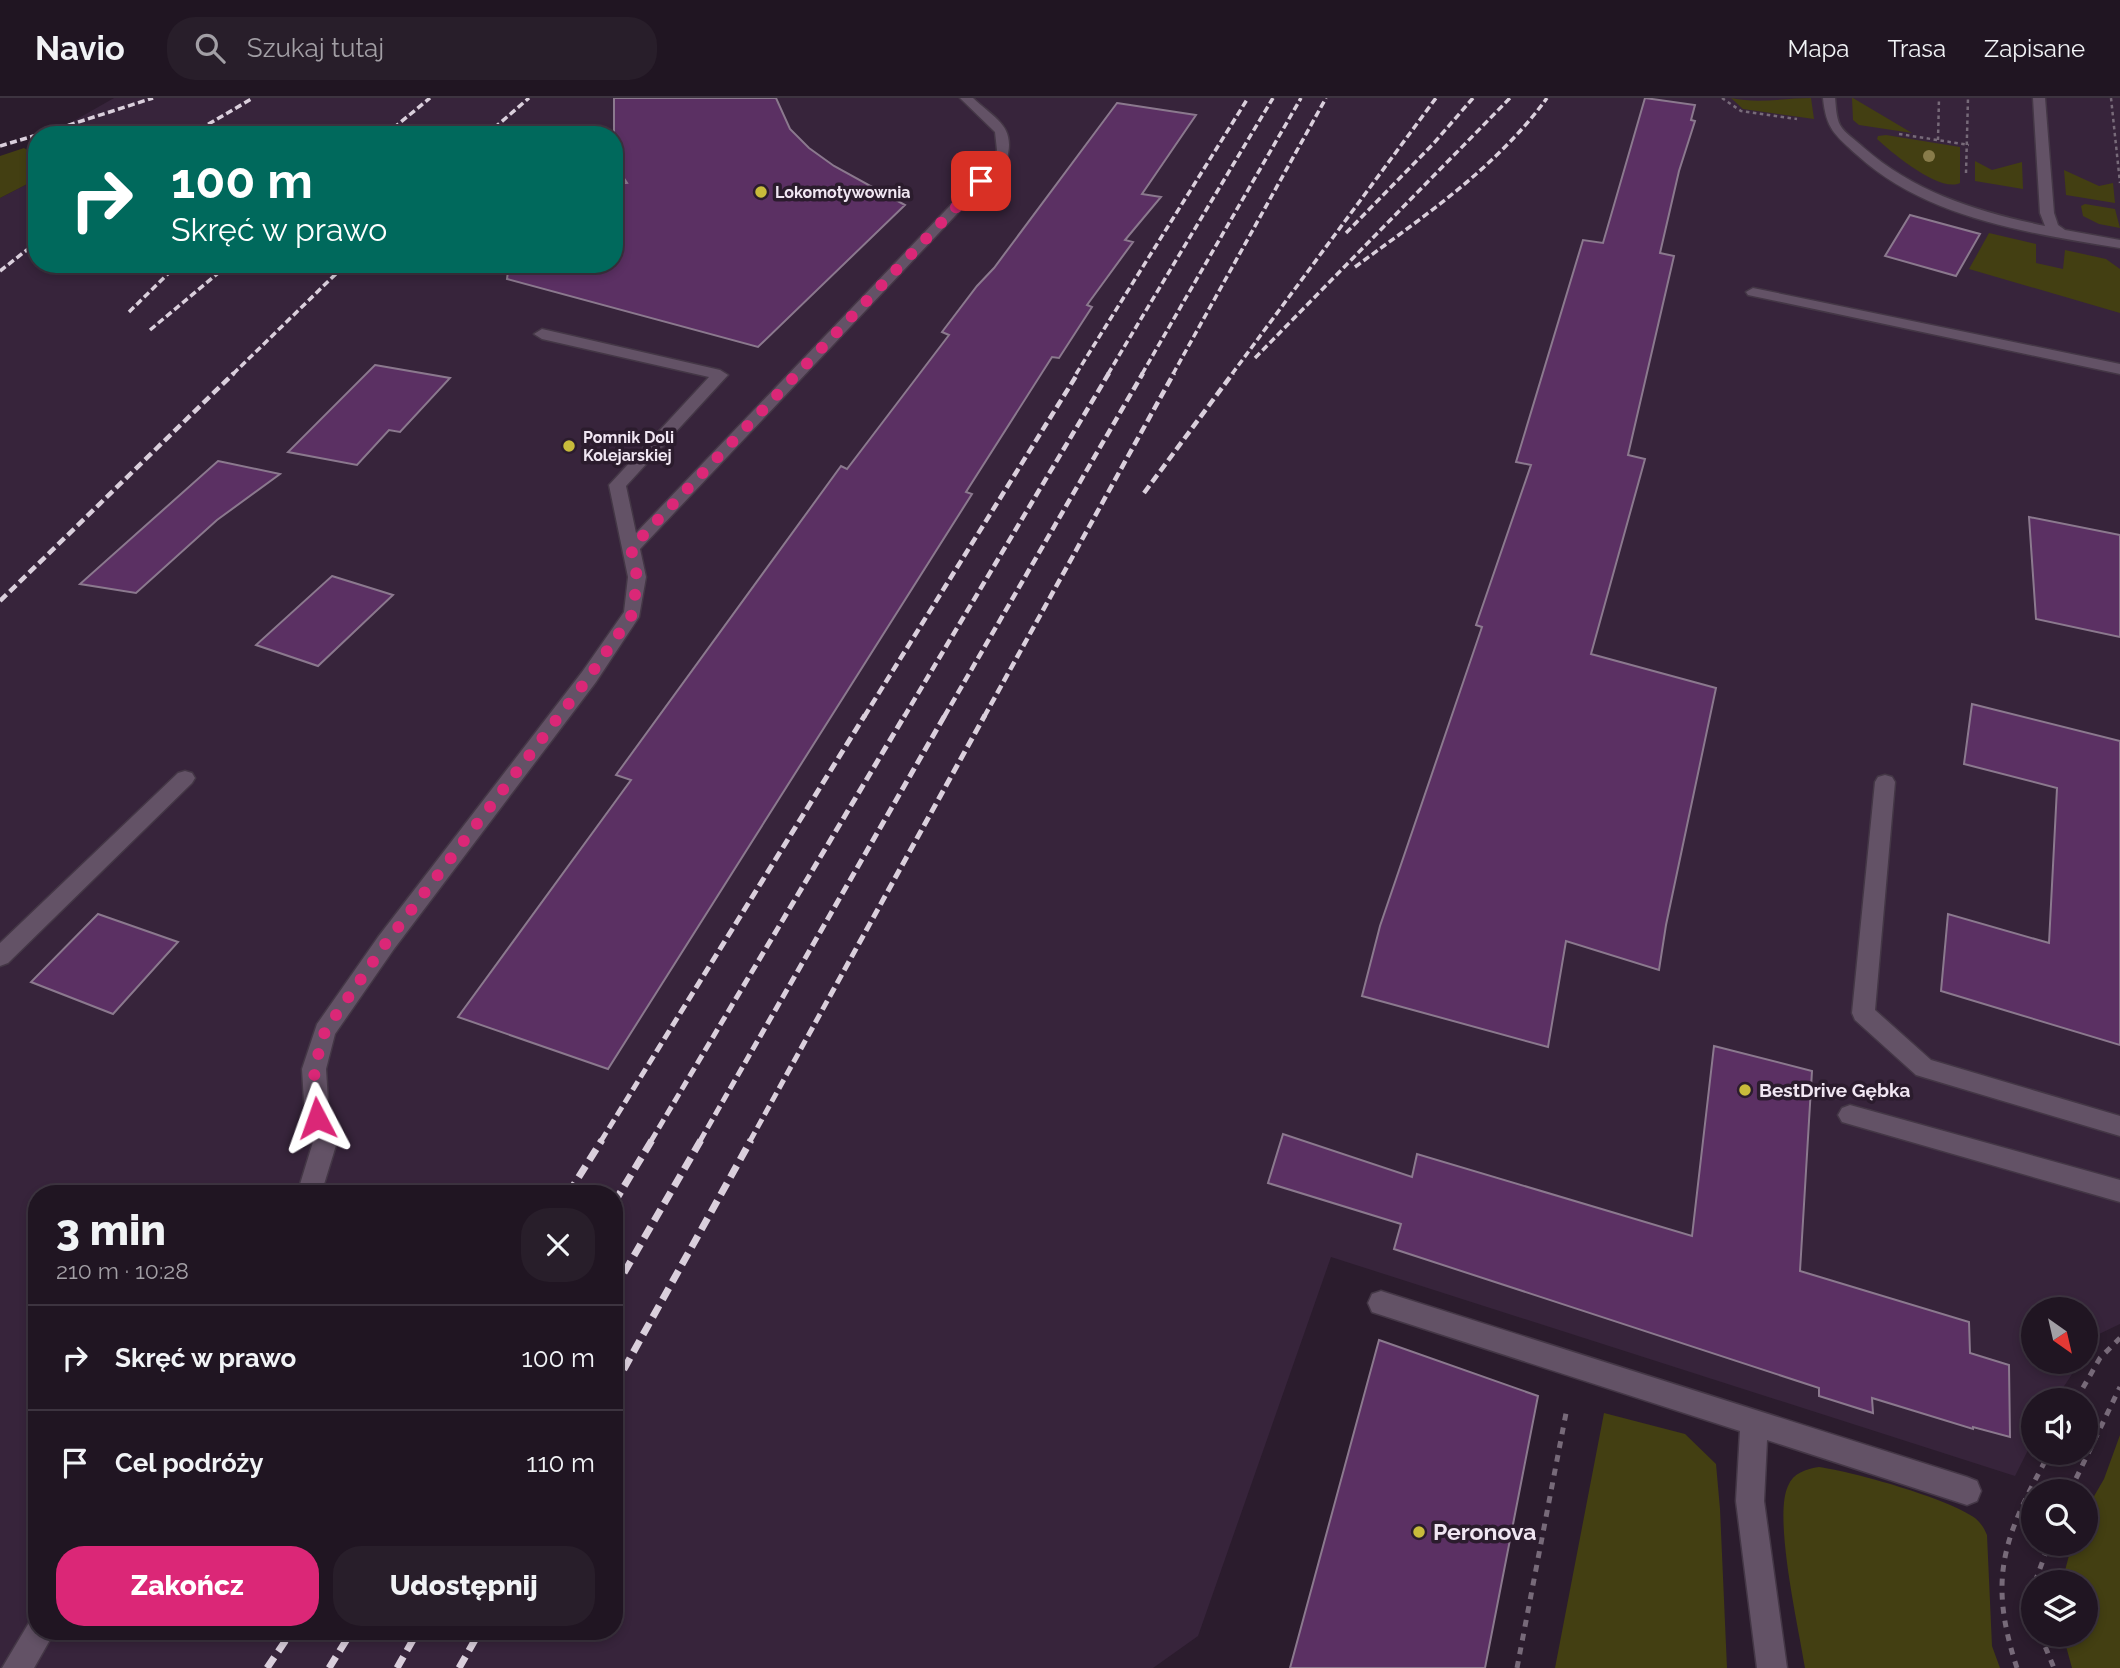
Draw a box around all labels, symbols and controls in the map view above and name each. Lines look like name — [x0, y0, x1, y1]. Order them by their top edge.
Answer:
search box — [167, 17, 657, 80]
text: Navio — [35, 29, 125, 68]
icon: search — [191, 29, 229, 67]
text: Szukaj tutaj — [247, 33, 384, 63]
text: Mapa — [1788, 34, 1849, 63]
text: Trasa — [1887, 34, 1946, 63]
text: Zapisane — [1984, 34, 2085, 63]
pin — [951, 151, 1011, 211]
text: 100 m — [171, 152, 313, 209]
icon: right — [56, 154, 147, 245]
icon: arrive — [962, 162, 1000, 200]
place label: Lokomotywownia — [775, 183, 910, 202]
marker: Lokomotywownia — [753, 184, 769, 200]
text: Skręć w prawo — [171, 211, 387, 248]
place label: Pomnik Doli Kolejarskiej — [583, 428, 674, 465]
marker: Pomnik Doli Kolejarskiej — [561, 438, 577, 454]
place label: BestDrive Gębka — [1759, 1079, 1910, 1101]
position arrow — [280, 1081, 354, 1155]
marker: BestDrive Gębka — [1737, 1082, 1753, 1098]
text: 3 min — [56, 1206, 166, 1255]
button: close — [521, 1208, 595, 1282]
text: 210 m · 10:28 — [56, 1257, 189, 1284]
north arrow — [2021, 1297, 2098, 1374]
map controls — [2021, 1297, 2098, 1647]
icon: right — [56, 1339, 94, 1377]
text: Skręć w prawo — [115, 1343, 296, 1373]
text: 100 m — [522, 1343, 595, 1373]
button: sound — [2021, 1388, 2098, 1465]
icon: arrive — [56, 1444, 94, 1482]
text: Cel podróży — [115, 1448, 264, 1478]
text: 110 m — [526, 1448, 595, 1478]
button: search — [2021, 1479, 2098, 1556]
place label: Peronova — [1433, 1518, 1537, 1545]
marker: Peronova — [1411, 1524, 1427, 1540]
button: Zakończ — [56, 1546, 319, 1626]
button: Udostępnij — [333, 1546, 595, 1626]
button: layers — [2021, 1570, 2098, 1647]

